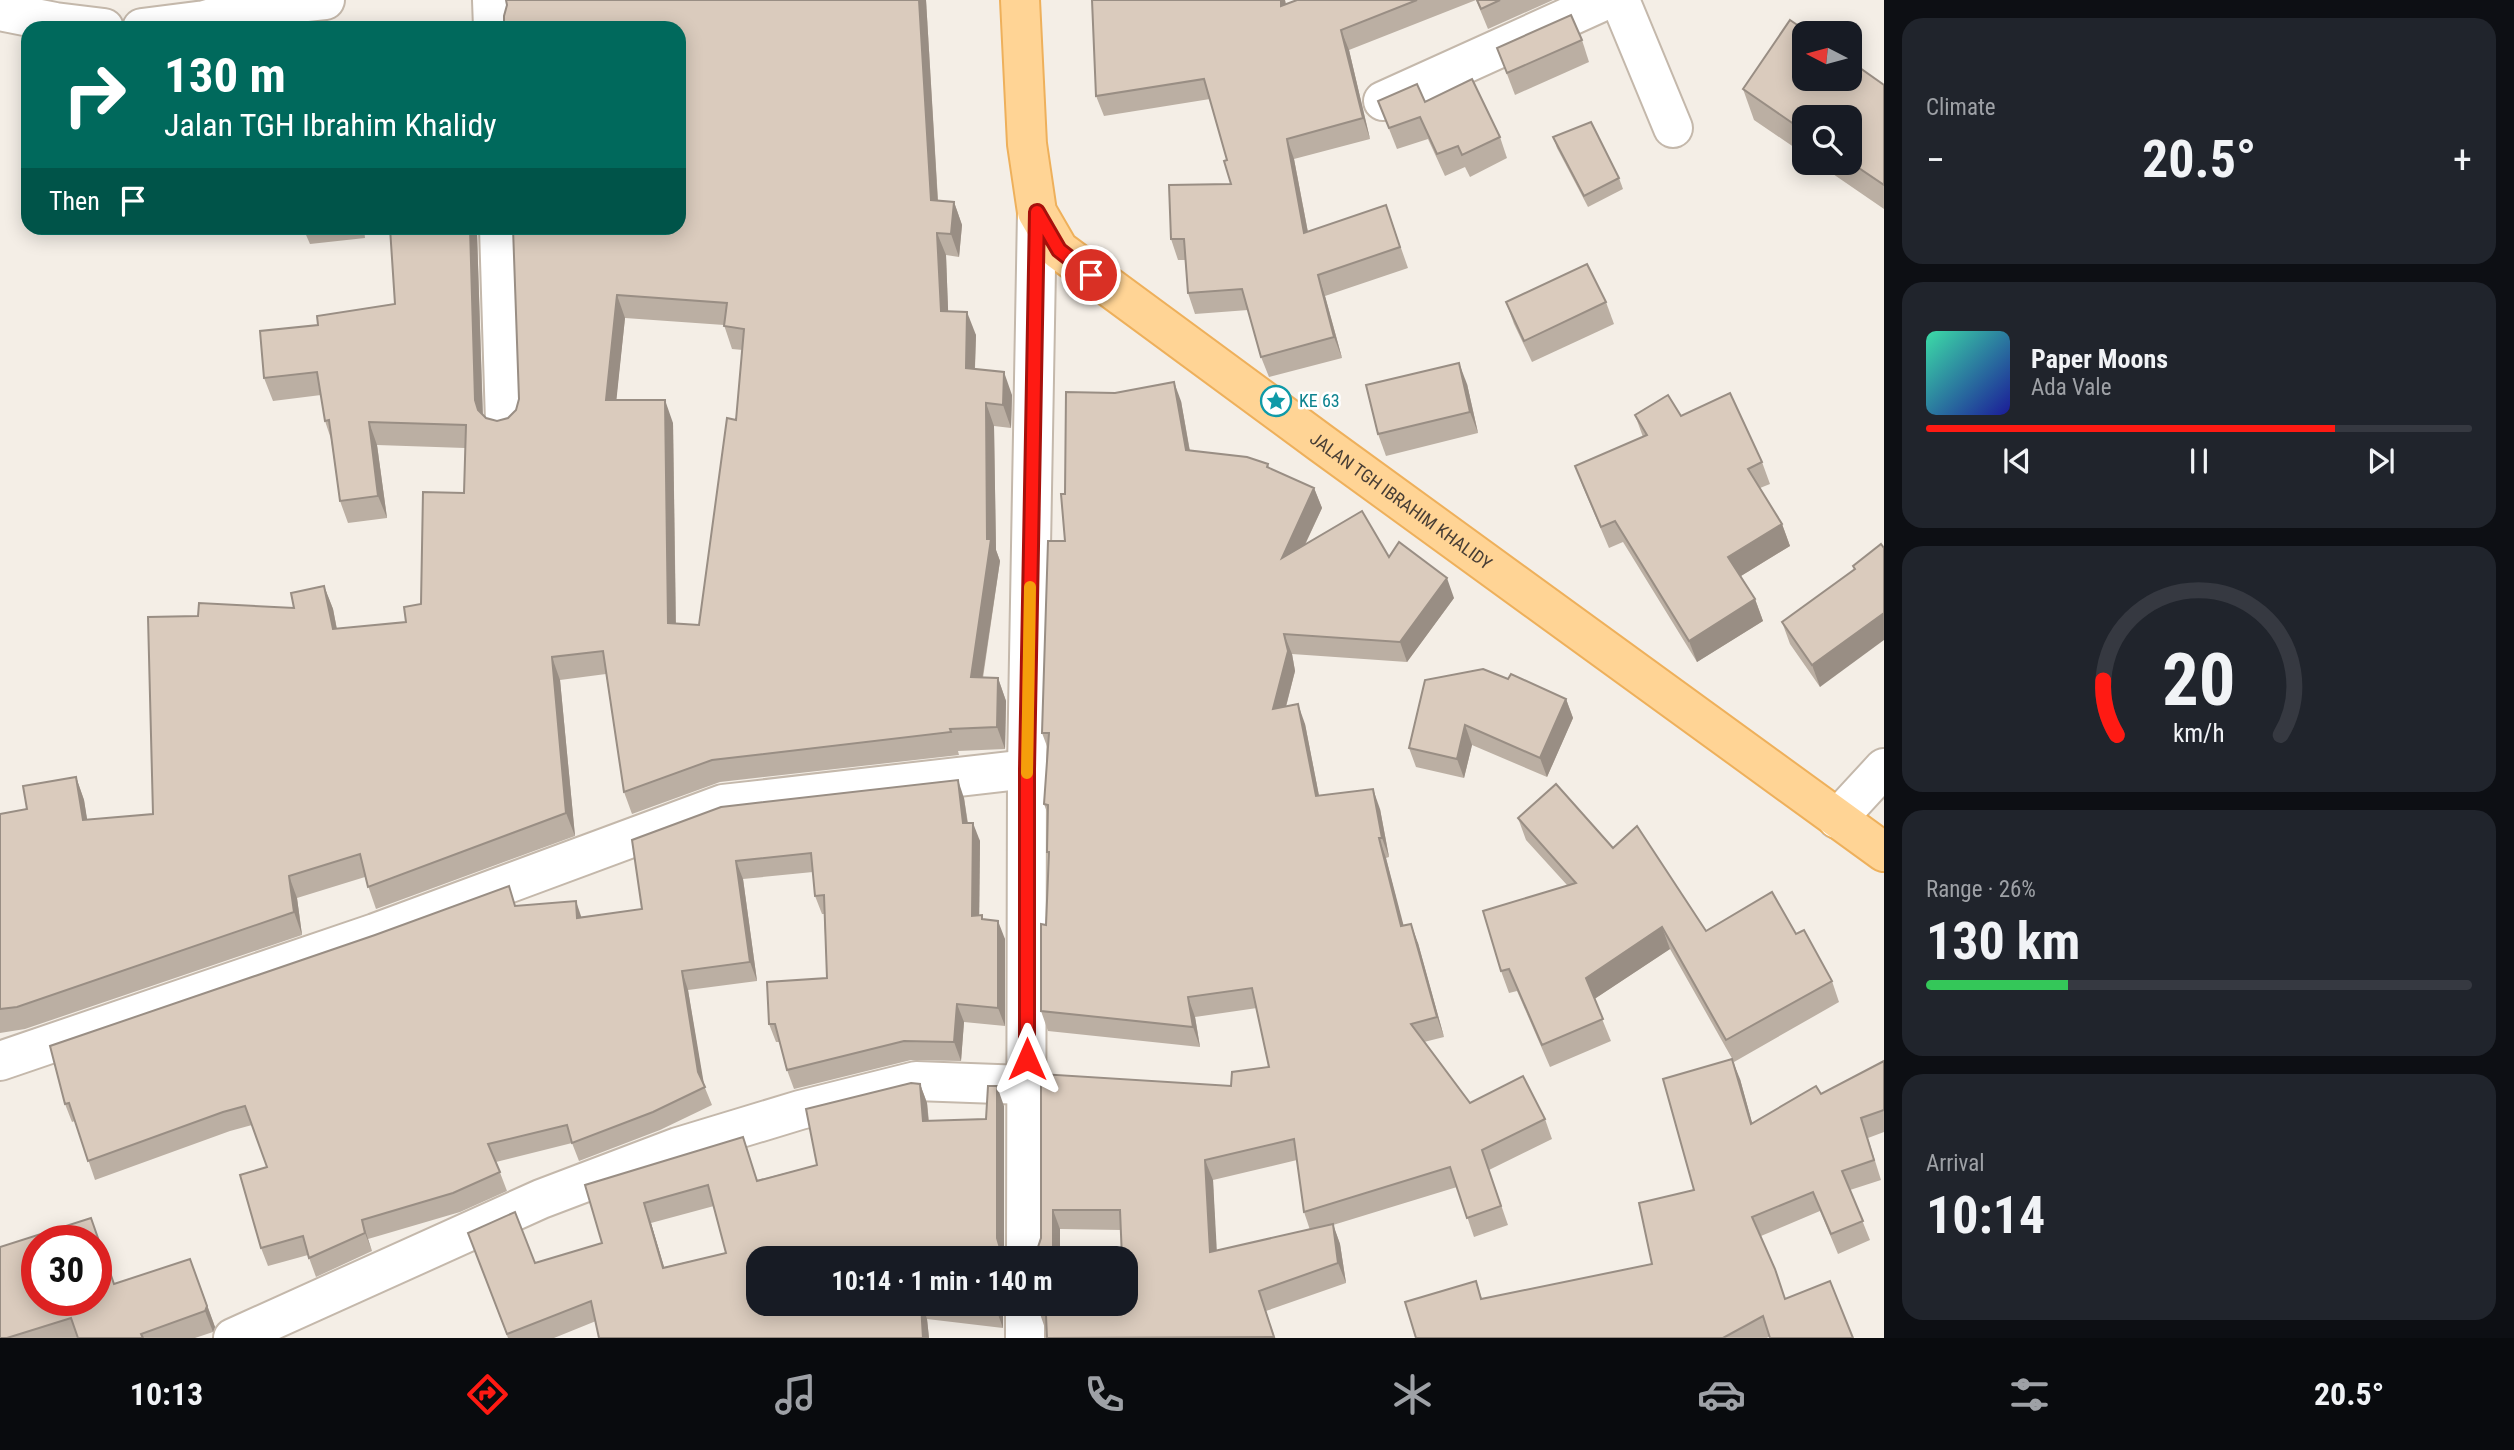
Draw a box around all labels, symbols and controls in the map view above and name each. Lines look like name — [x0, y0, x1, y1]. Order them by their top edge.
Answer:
north arrow — [1792, 21, 1862, 91]
map controls — [1792, 21, 1862, 175]
text: 130 m — [164, 47, 286, 104]
icon: right — [49, 49, 140, 140]
text: Climate — [1926, 94, 1996, 121]
button: search — [1792, 105, 1862, 175]
text: Jalan TGH Ibrahim Khalidy — [164, 106, 497, 144]
text: 20.5° — [2142, 129, 2256, 190]
text: − — [1926, 138, 1945, 182]
text: + — [2453, 138, 2472, 182]
icon: arrive — [114, 182, 152, 220]
text: Then — [49, 186, 100, 216]
pin — [1061, 245, 1121, 305]
icon: arrive — [1072, 256, 1110, 294]
text: Paper Moons — [2031, 344, 2168, 374]
text: Ada Vale — [2031, 374, 2111, 401]
place icon: KE 63 — [1259, 384, 1293, 418]
place label: KE 63 — [1299, 390, 1340, 411]
street label: JALAN TGH IBRAHIM KHALIDY — [1306, 428, 1497, 574]
icon: previous — [1998, 442, 2036, 480]
icon: pause — [2180, 442, 2218, 480]
icon: next — [2362, 442, 2400, 480]
text: 20 — [2162, 637, 2236, 723]
text: km/h — [2173, 719, 2225, 748]
text: Range · 26% — [1926, 876, 2036, 903]
text: 130 km — [1926, 911, 2080, 972]
position arrow — [990, 1022, 1064, 1096]
text: Arrival — [1926, 1150, 1985, 1177]
text: 10:14 — [1926, 1185, 2045, 1246]
speed limit sign: 30 — [21, 1225, 112, 1316]
text: 10:14 · 1 min · 140 m — [832, 1266, 1052, 1296]
icon: directions — [463, 1370, 512, 1419]
icon: music — [771, 1370, 820, 1419]
icon: phone — [1080, 1370, 1129, 1419]
icon: climate — [1388, 1370, 1437, 1419]
icon: car — [1697, 1370, 1746, 1419]
icon: filters — [2005, 1370, 2054, 1419]
text: 10:13 — [130, 1375, 203, 1413]
text: 20.5° — [2314, 1375, 2384, 1413]

